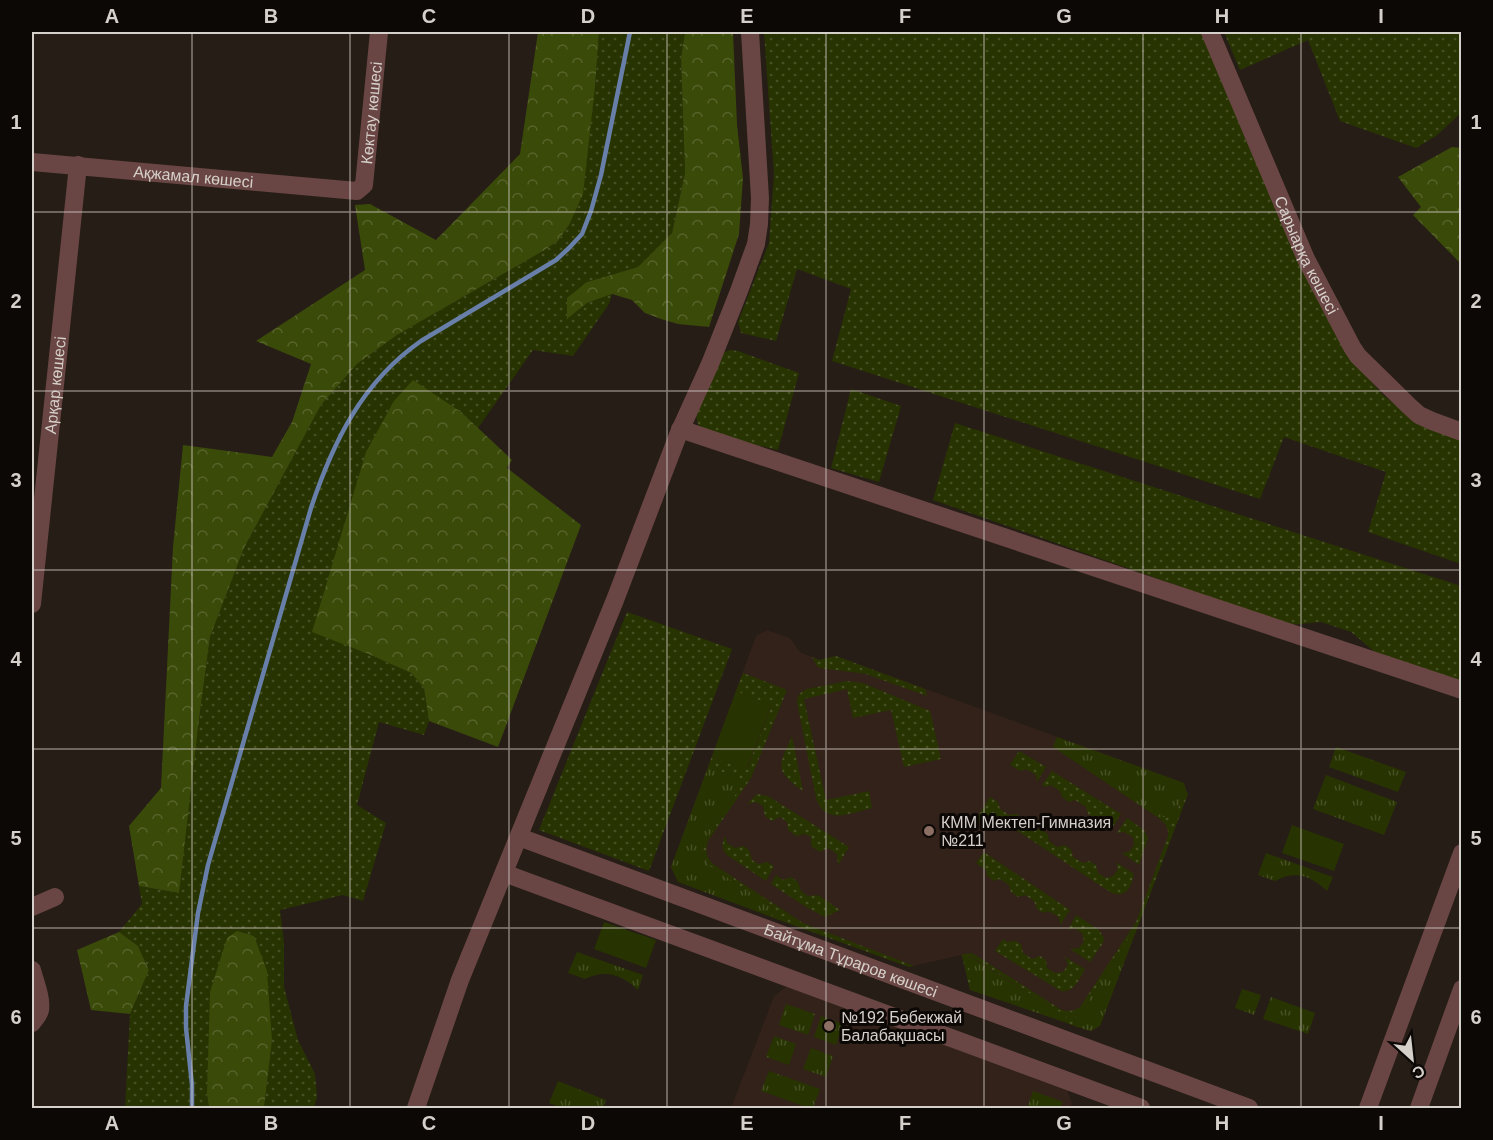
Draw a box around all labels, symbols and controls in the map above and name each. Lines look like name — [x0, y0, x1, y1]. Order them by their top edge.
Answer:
text: A — [105, 5, 119, 27]
text: B — [264, 5, 278, 27]
text: C — [422, 5, 436, 27]
text: D — [581, 5, 595, 27]
text: E — [740, 5, 754, 27]
text: F — [899, 5, 911, 27]
text: G — [1056, 5, 1072, 27]
text: H — [1215, 5, 1229, 27]
text: I — [1378, 5, 1384, 27]
street label: Көктау көшесі — [358, 61, 385, 165]
text: 1 — [10, 111, 22, 133]
text: 1 — [1470, 111, 1482, 133]
street label: Ақжамал көшесі — [133, 163, 254, 190]
street label: Сарыарқа көшесі — [1272, 193, 1342, 317]
text: 2 — [10, 290, 22, 312]
text: 2 — [1470, 290, 1482, 312]
street label: Арқар көшесі — [41, 336, 68, 435]
text: 3 — [10, 469, 22, 491]
text: 3 — [1470, 469, 1482, 491]
text: 4 — [10, 648, 22, 670]
text: 4 — [1470, 648, 1482, 670]
place label: КММ Мектеп-Гимназия №211 — [941, 814, 1111, 849]
marker: КММ Мектеп-Гимназия №211 — [922, 824, 936, 838]
text: 5 — [10, 827, 22, 849]
text: 5 — [1470, 827, 1482, 849]
street label: Байтұма Тұраров көшесі — [762, 920, 940, 1000]
text: 6 — [10, 1006, 22, 1028]
text: 6 — [1470, 1006, 1482, 1028]
place label: №192 Бөбекжай Балабақшасы — [841, 1009, 962, 1044]
marker: №192 Бөбекжай Балабақшасы — [822, 1019, 836, 1033]
north arrow — [1382, 1029, 1442, 1089]
text: С — [1409, 1062, 1428, 1082]
text: A — [105, 1112, 119, 1134]
text: B — [264, 1112, 278, 1134]
text: C — [422, 1112, 436, 1134]
text: D — [581, 1112, 595, 1134]
text: E — [740, 1112, 754, 1134]
text: F — [899, 1112, 911, 1134]
text: G — [1056, 1112, 1072, 1134]
text: H — [1215, 1112, 1229, 1134]
text: I — [1378, 1112, 1384, 1134]

